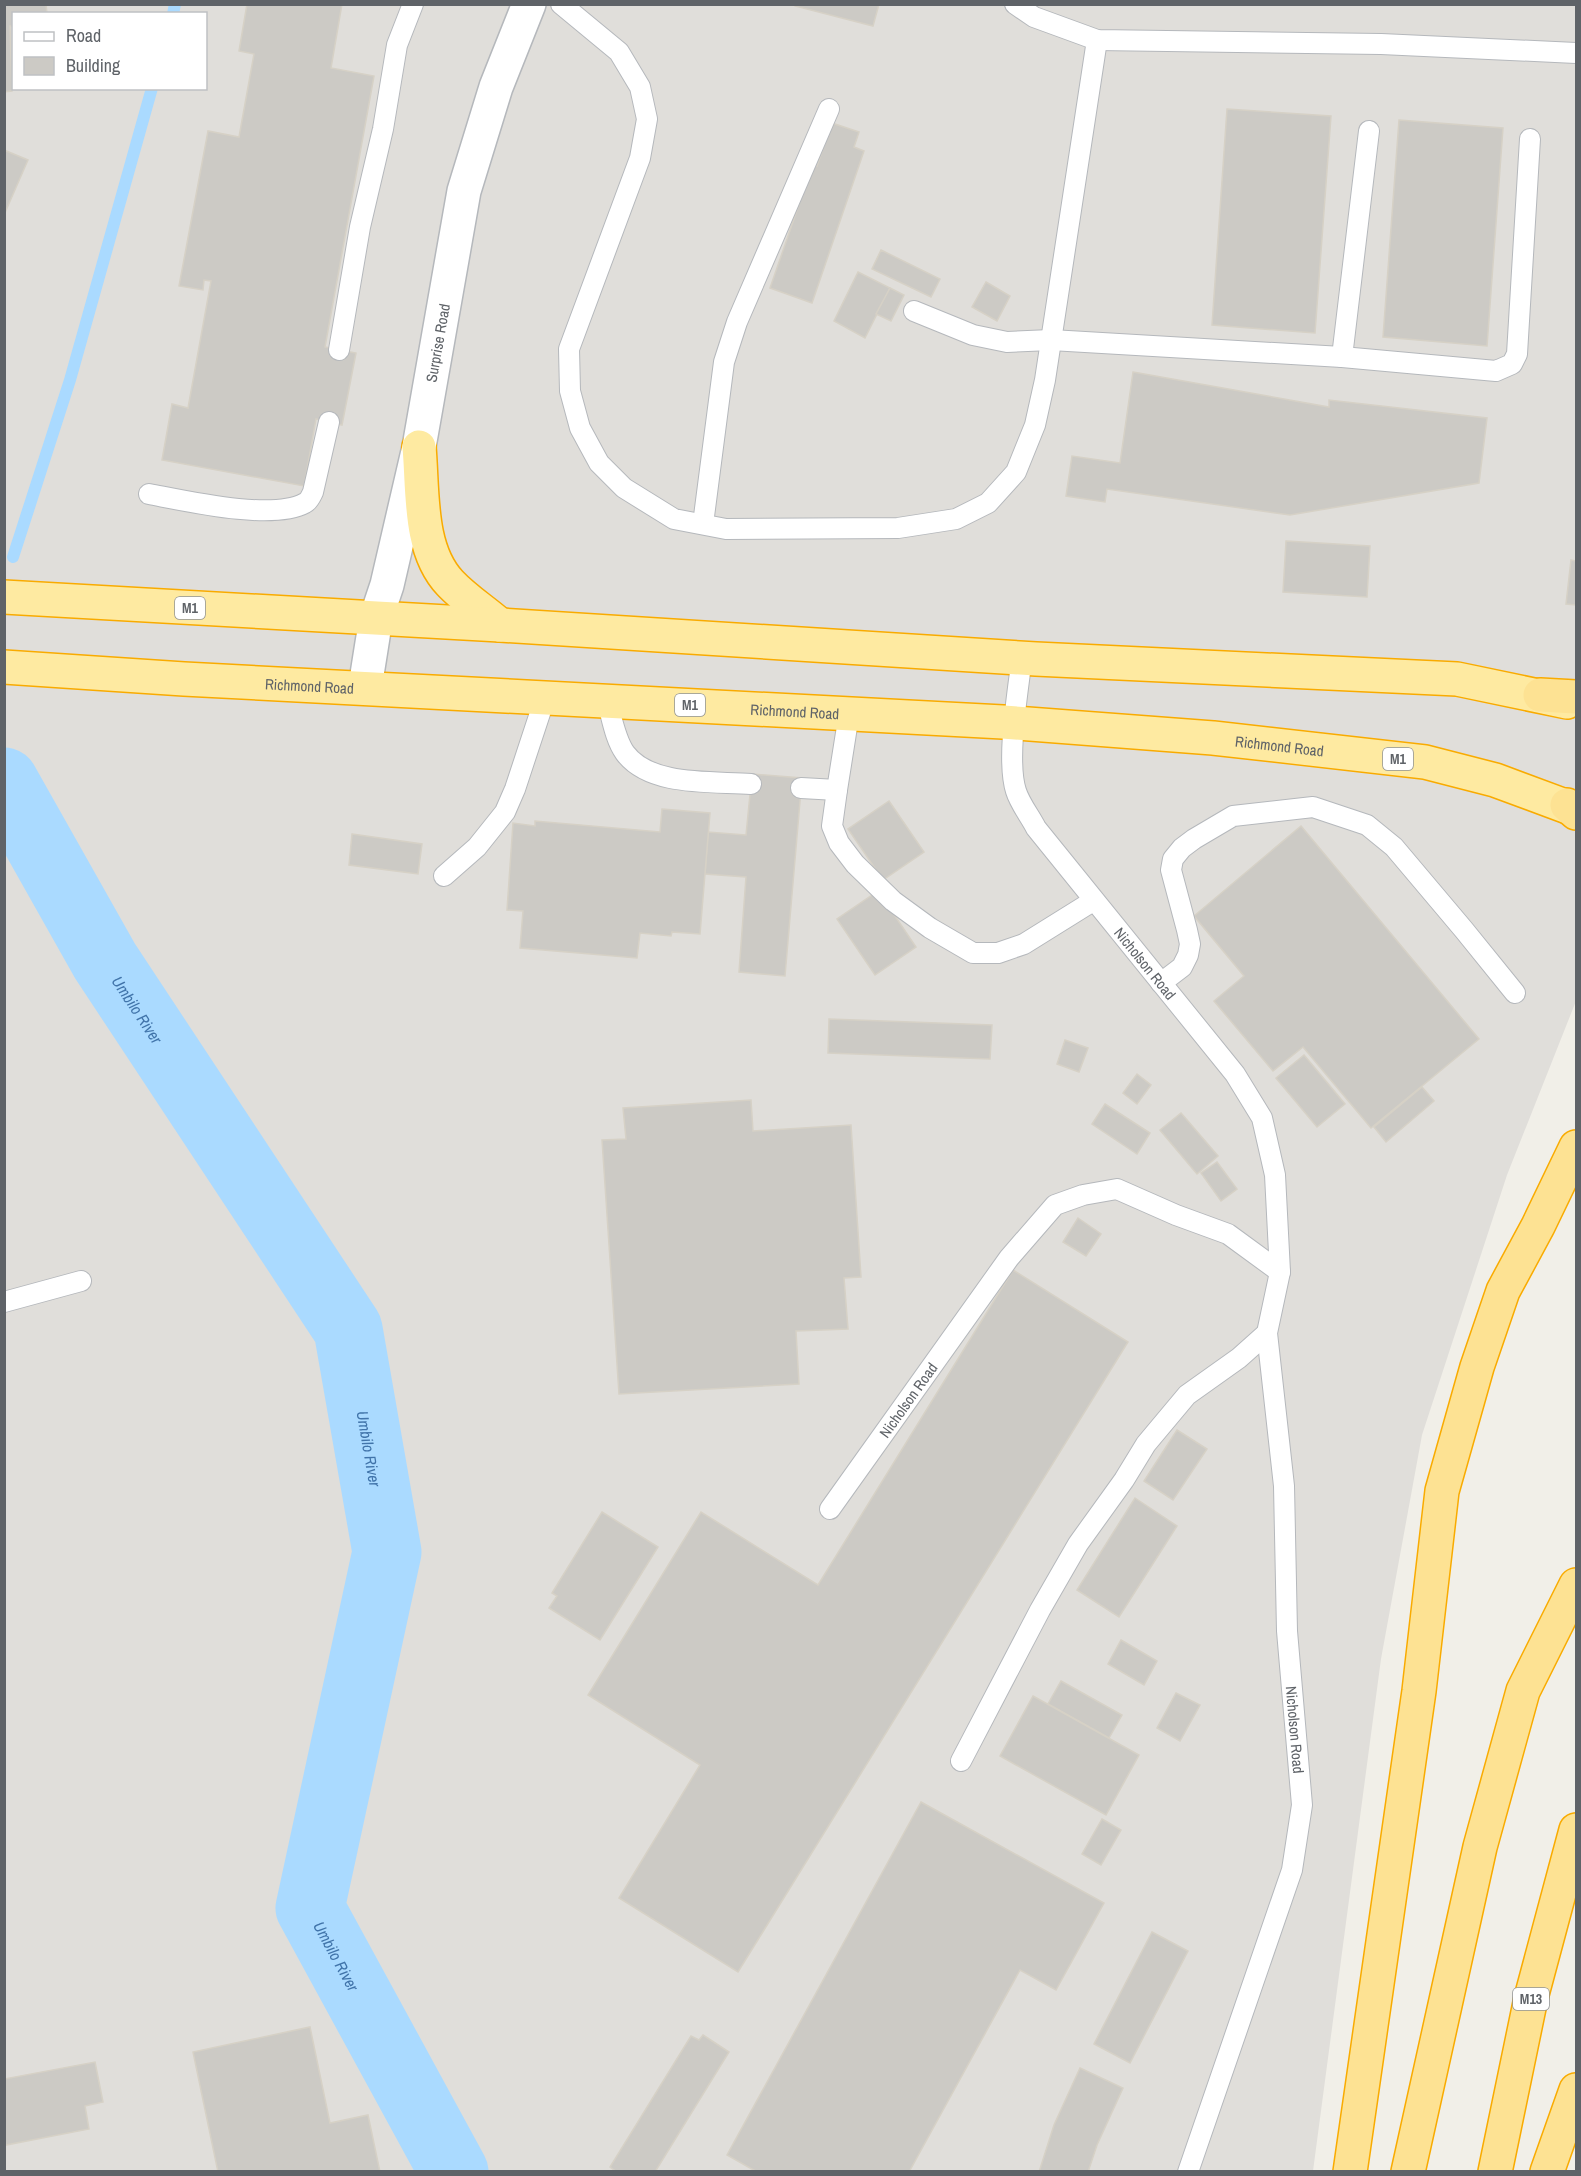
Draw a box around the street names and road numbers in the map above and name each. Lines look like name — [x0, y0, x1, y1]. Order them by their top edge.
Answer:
street label: Surprise Road — [420, 302, 455, 384]
road number: M1 — [175, 597, 205, 619]
street label: Richmond Road — [264, 673, 354, 698]
road number: M1 — [675, 694, 705, 716]
street label: Richmond Road — [750, 698, 840, 724]
street label: Richmond Road — [1234, 730, 1325, 761]
road number: M1 — [1383, 748, 1413, 770]
street label: Nicholson Road — [1110, 923, 1181, 1004]
street label: Nicholson Road — [874, 1358, 942, 1442]
street label: Nicholson Road — [1281, 1685, 1310, 1774]
road number: M13 — [1513, 1988, 1549, 2010]

